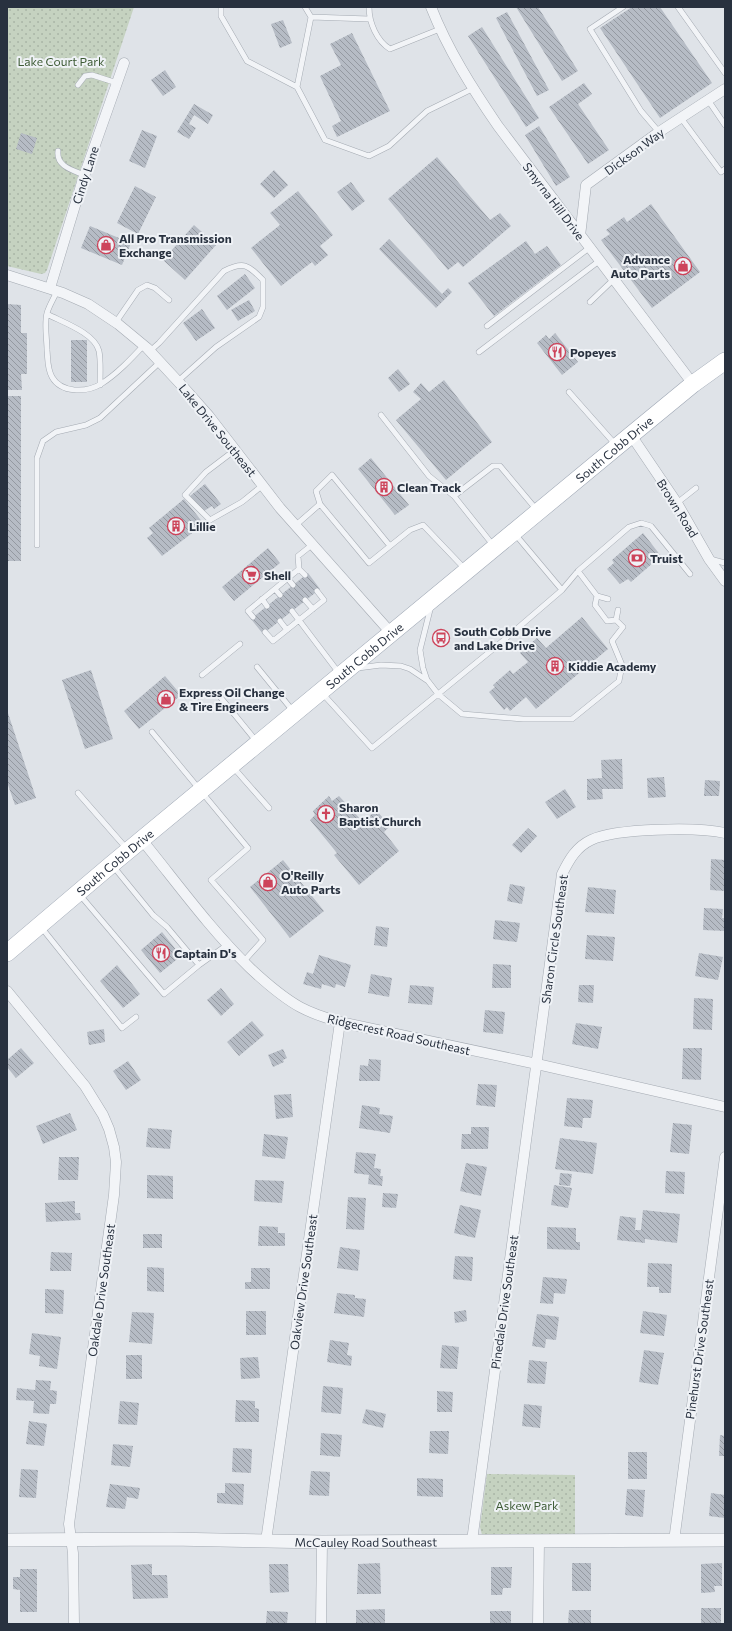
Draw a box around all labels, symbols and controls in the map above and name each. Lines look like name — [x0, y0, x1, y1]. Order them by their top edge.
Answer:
park label: Lake Court Park — [17, 54, 105, 68]
street label: Dickson Way — [602, 125, 666, 177]
street label: Cindy Lane — [69, 144, 101, 206]
street label: Smyrna Hill Drive — [520, 160, 588, 242]
place label: All Pro Transmission Exchange — [119, 231, 232, 259]
shop icon: All Pro Transmission Exchange — [96, 235, 116, 255]
place label: Advance Auto Parts — [610, 252, 670, 280]
shop icon: Advance Auto Parts — [673, 256, 693, 276]
restaurant icon: Popeyes — [547, 342, 567, 362]
place label: Popeyes — [570, 345, 617, 359]
street label: Lake Drive Southeast — [176, 381, 260, 479]
street label: South Cobb Drive — [573, 413, 656, 485]
street label: Brown Road — [655, 476, 701, 540]
building icon: Clean Track — [374, 477, 394, 497]
place label: Clean Track — [397, 480, 461, 494]
building icon: Lillie — [166, 516, 186, 536]
place label: Lillie — [189, 519, 216, 533]
bank icon: Truist — [627, 548, 647, 568]
place label: Truist — [650, 551, 683, 565]
supermarket icon: Shell — [241, 565, 261, 585]
place label: Shell — [264, 568, 291, 582]
street label: South Cobb Drive — [323, 619, 406, 691]
place label: South Cobb Drive and Lake Drive — [454, 624, 551, 652]
bus stop icon: South Cobb Drive and Lake Drive — [431, 628, 451, 648]
building icon: Kiddie Academy — [545, 656, 565, 676]
place label: Kiddie Academy — [568, 659, 657, 673]
place label: Express Oil Change & Tire Engineers — [179, 685, 285, 713]
shop icon: Express Oil Change & Tire Engineers — [156, 689, 176, 709]
place label: Sharon Baptist Church — [339, 800, 421, 828]
church icon: Sharon Baptist Church — [316, 804, 336, 824]
street label: South Cobb Drive — [73, 826, 156, 898]
place label: O'Reilly Auto Parts — [281, 868, 341, 896]
shop icon: O'Reilly Auto Parts — [258, 872, 278, 892]
street label: Sharon Circle Southeast — [538, 873, 570, 1004]
restaurant icon: Captain D's — [151, 943, 171, 963]
place label: Captain D's — [174, 946, 237, 960]
street label: Ridgecrest Road Southeast — [326, 1011, 472, 1057]
street label: Oakview Drive Southeast — [287, 1213, 319, 1351]
street label: Oakdale Drive Southeast — [85, 1223, 117, 1357]
street label: Pinedale Drive Southeast — [488, 1234, 520, 1370]
street label: Pinehurst Drive Southeast — [682, 1278, 716, 1420]
park label: Askew Park — [495, 1498, 559, 1512]
street label: McCauley Road Southeast — [295, 1534, 437, 1549]

